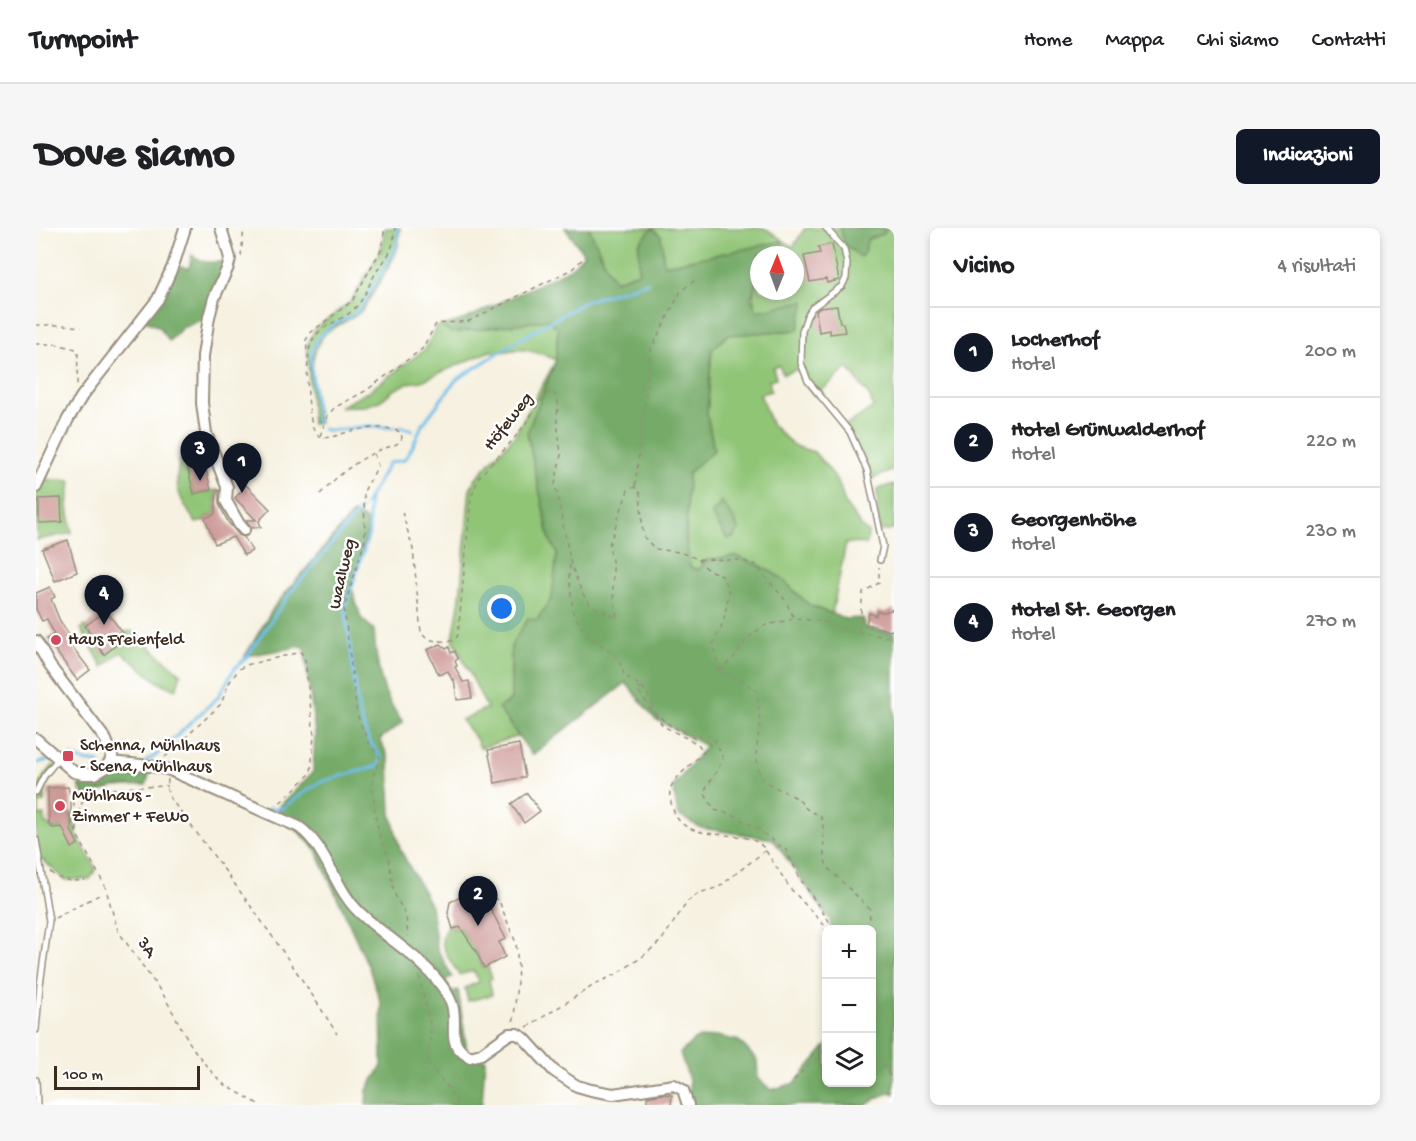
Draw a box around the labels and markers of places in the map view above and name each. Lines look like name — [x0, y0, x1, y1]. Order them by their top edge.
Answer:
pin: 3 — [180, 432, 220, 481]
pin: 1 — [222, 444, 262, 493]
pin: 4 — [84, 576, 124, 625]
place label: Haus Freienfeld — [68, 630, 185, 651]
marker: Haus Freienfeld — [49, 633, 63, 647]
place label: Schenna, Mühlhaus - Scena, Mühlhaus — [80, 736, 221, 778]
marker: Schenna, Mühlhaus - Scena, Mühlhaus — [61, 749, 75, 763]
place label: Mühlhaus - Zimmer + FeWo — [72, 786, 189, 828]
marker: Mühlhaus - Zimmer + FeWo — [53, 799, 67, 813]
pin: 2 — [458, 876, 498, 926]

